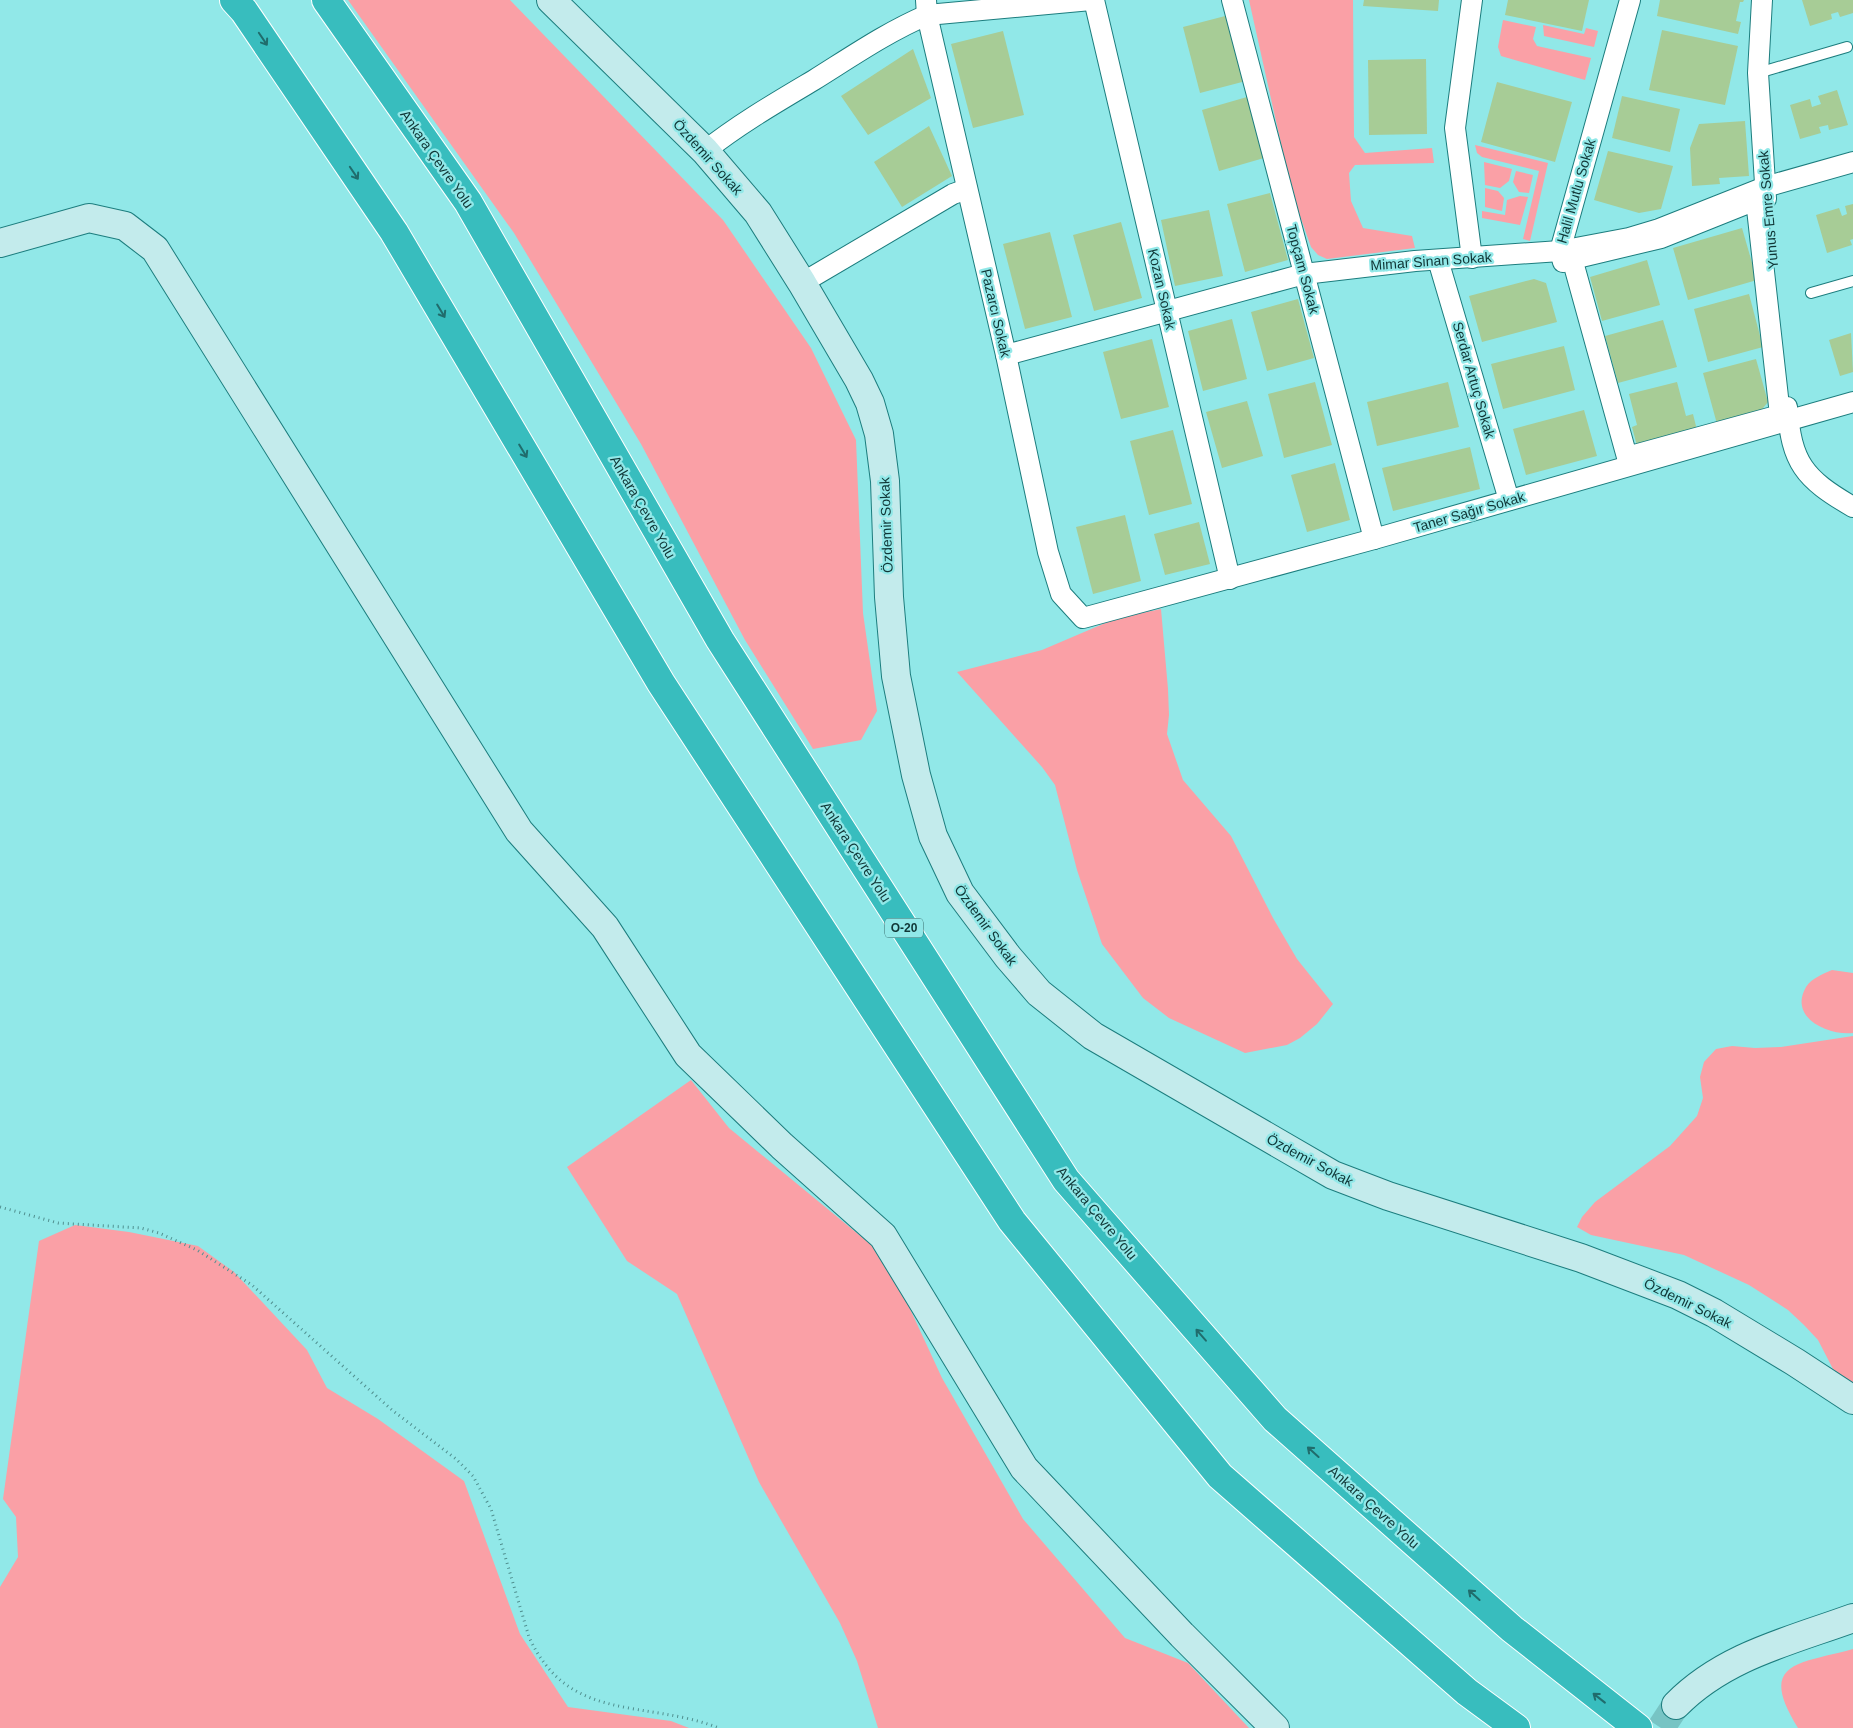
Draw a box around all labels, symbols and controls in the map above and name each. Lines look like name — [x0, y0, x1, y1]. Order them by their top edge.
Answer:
one-way arrow — [258, 32, 268, 46]
street label: Ankara Çevre Yolu — [397, 107, 477, 211]
street label: Özdemir Sokak — [670, 115, 747, 199]
street label: Halil Mutlu Sokak — [1553, 136, 1599, 245]
street label: Yunus Emre Sokak — [1755, 149, 1781, 270]
one-way arrow — [349, 166, 359, 180]
street label: Topçam Sokak — [1283, 223, 1323, 316]
street label: Kozan Sokak — [1145, 247, 1179, 332]
street label: Mimar Sinan Sokak — [1370, 249, 1493, 273]
street label: Pazarcı Sokak — [978, 267, 1014, 360]
one-way arrow — [436, 303, 446, 317]
street label: Serdar Artuç Sokak — [1450, 320, 1499, 441]
one-way arrow — [519, 443, 529, 457]
street label: Ankara Çevre Yolu — [607, 453, 679, 561]
street label: Özdemir Sokak — [875, 476, 896, 573]
street label: Taner Sağır Sokak — [1411, 488, 1528, 536]
street label: Ankara Çevre Yolu — [818, 799, 894, 905]
street label: Özdemir Sokak — [951, 881, 1022, 969]
road number: O-20 — [885, 918, 923, 938]
street label: Özdemir Sokak — [1264, 1130, 1357, 1190]
street label: Ankara Çevre Yolu — [1054, 1163, 1140, 1263]
street label: Özdemir Sokak — [1641, 1274, 1736, 1332]
one-way arrow — [1195, 1328, 1207, 1341]
one-way arrow — [1306, 1447, 1319, 1458]
street label: Ankara Çevre Yolu — [1326, 1462, 1422, 1552]
one-way arrow — [1467, 1589, 1480, 1601]
one-way arrow — [1593, 1692, 1606, 1703]

